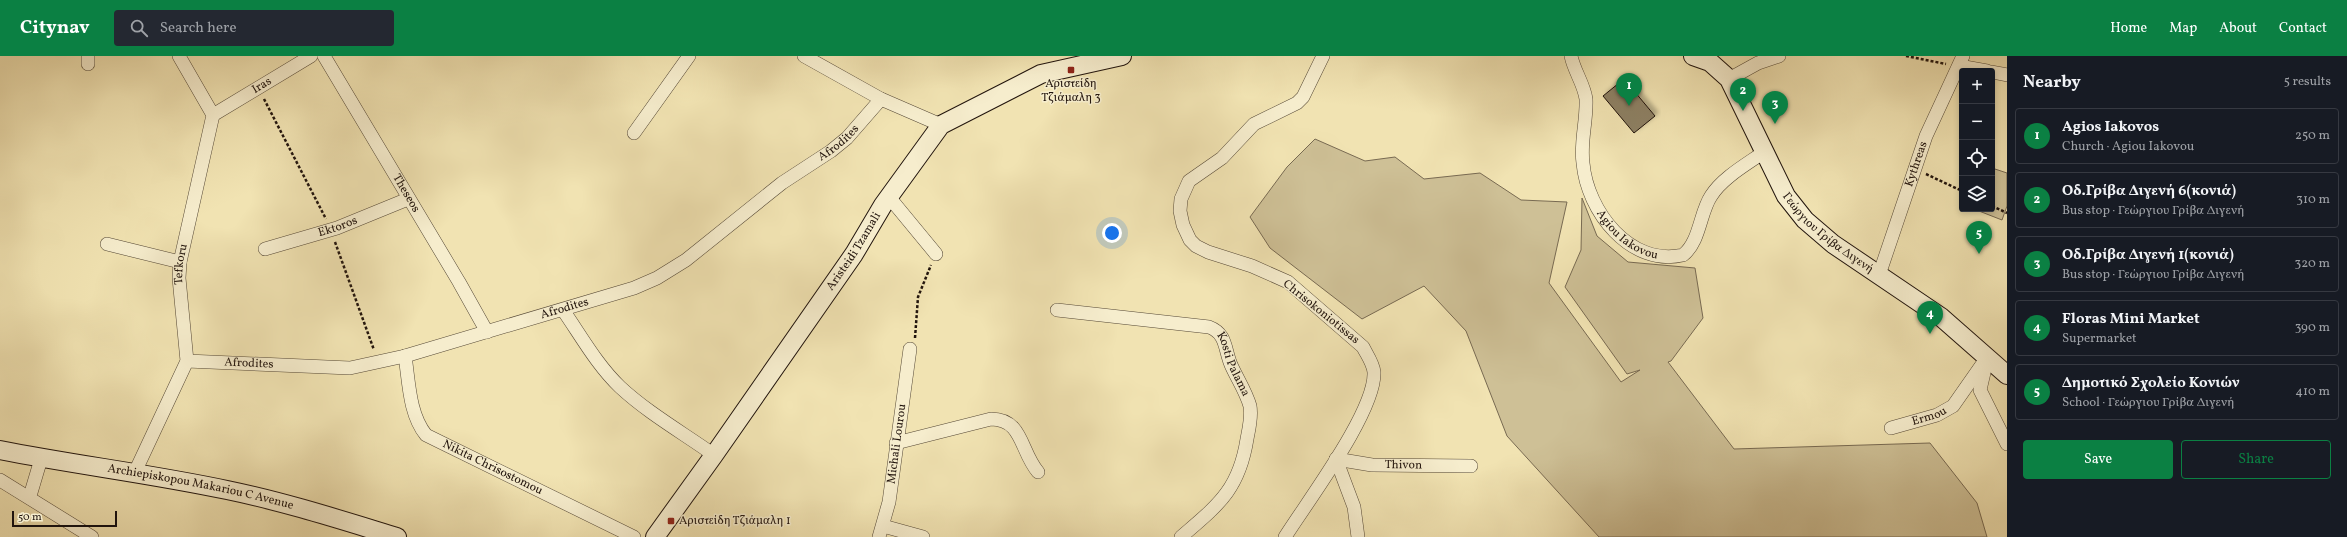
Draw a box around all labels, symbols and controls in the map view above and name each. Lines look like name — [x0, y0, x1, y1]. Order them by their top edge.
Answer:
search box — [114, 10, 394, 46]
text: Citynav — [20, 15, 90, 41]
icon: search — [128, 17, 150, 39]
text: Search here — [160, 18, 237, 39]
text: Home — [2110, 19, 2147, 38]
text: Map — [2169, 19, 2197, 38]
text: About — [2219, 19, 2257, 38]
text: Contact — [2279, 19, 2327, 38]
marker: Αριστείδη Τζιάμαλη 3 — [1066, 65, 1076, 75]
map controls — [1959, 68, 1995, 212]
button: + — [1959, 68, 1995, 104]
text: Nearby — [2023, 71, 2081, 94]
street label: Iras — [249, 73, 275, 98]
pin: 1 — [1616, 73, 1642, 106]
text: 5 results — [2284, 73, 2331, 91]
place label: Αριστείδη Τζιάμαλη 3 — [1041, 76, 1101, 106]
pin: 2 — [1730, 78, 1756, 111]
pin: 3 — [1762, 91, 1788, 124]
button: − — [1959, 104, 1995, 140]
text: Agios Iakovos — [2062, 117, 2159, 138]
street label: Afrodites — [815, 121, 863, 165]
text: 1 — [2034, 127, 2040, 145]
text: 250 m — [2295, 127, 2330, 145]
text: Church · Agiou Iakovou — [2062, 138, 2194, 156]
street label: Kythreas — [1901, 139, 1932, 189]
button: locate — [1959, 140, 1995, 176]
street label: Theseos — [388, 171, 424, 215]
button: layers — [1959, 176, 1995, 212]
text: Οδ.Γρίβα Διγενή 6(κονιά) — [2062, 181, 2236, 202]
street label: Γεώργιου Γρίβα Διγενή — [1778, 189, 1877, 277]
text: 2 — [2034, 191, 2040, 209]
text: 310 m — [2296, 191, 2330, 209]
text: Bus stop · Γεώργιου Γρίβα Διγενή — [2062, 202, 2244, 220]
street label: Agiou Iakovou — [1592, 207, 1660, 264]
street label: Aristeidi Tzamali — [823, 209, 885, 294]
street label: Ektoros — [316, 212, 360, 241]
pin: 5 — [1966, 221, 1992, 254]
your location — [1102, 223, 1122, 243]
street label: Tefkoru — [171, 242, 192, 285]
text: Οδ.Γρίβα Διγενή 1(κονιά) — [2062, 245, 2234, 266]
text: 3 — [2034, 255, 2040, 273]
text: 320 m — [2295, 255, 2330, 273]
text: Bus stop · Γεώργιου Γρίβα Διγενή — [2062, 266, 2244, 284]
street label: Chrisokoniotissas — [1279, 276, 1363, 348]
street label: Afrodites — [539, 294, 591, 323]
pin: 4 — [1917, 301, 1943, 334]
text: Floras Mini Market — [2062, 309, 2200, 330]
text: 4 — [2033, 319, 2041, 337]
text: 390 m — [2295, 319, 2330, 337]
street label: Kosti Palama — [1212, 329, 1254, 399]
text: Supermarket — [2062, 330, 2137, 348]
street label: Afrodites — [224, 355, 274, 373]
text: Δημοτικό Σχολείο Κονιών — [2062, 373, 2239, 394]
text: 5 — [2034, 383, 2040, 401]
text: 410 m — [2295, 383, 2330, 401]
text: School · Γεώργιου Γρίβα Διγενή — [2062, 394, 2234, 412]
street label: Michali Lourou — [884, 403, 910, 485]
street label: Ermou — [1910, 403, 1950, 430]
street label: Nikita Chrisostomou — [440, 436, 546, 499]
button: Save — [2023, 440, 2173, 479]
button: Share — [2181, 440, 2331, 479]
street label: Thivon — [1385, 457, 1422, 474]
street label: Archiepiskopou Makariou C Avenue — [106, 461, 296, 514]
scale bar — [12, 509, 117, 528]
text: 50 m — [18, 510, 42, 525]
place label: Αριστείδη Τζιάμαλη 1 — [679, 513, 791, 529]
marker: Αριστείδη Τζιάμαλη 1 — [666, 516, 676, 526]

